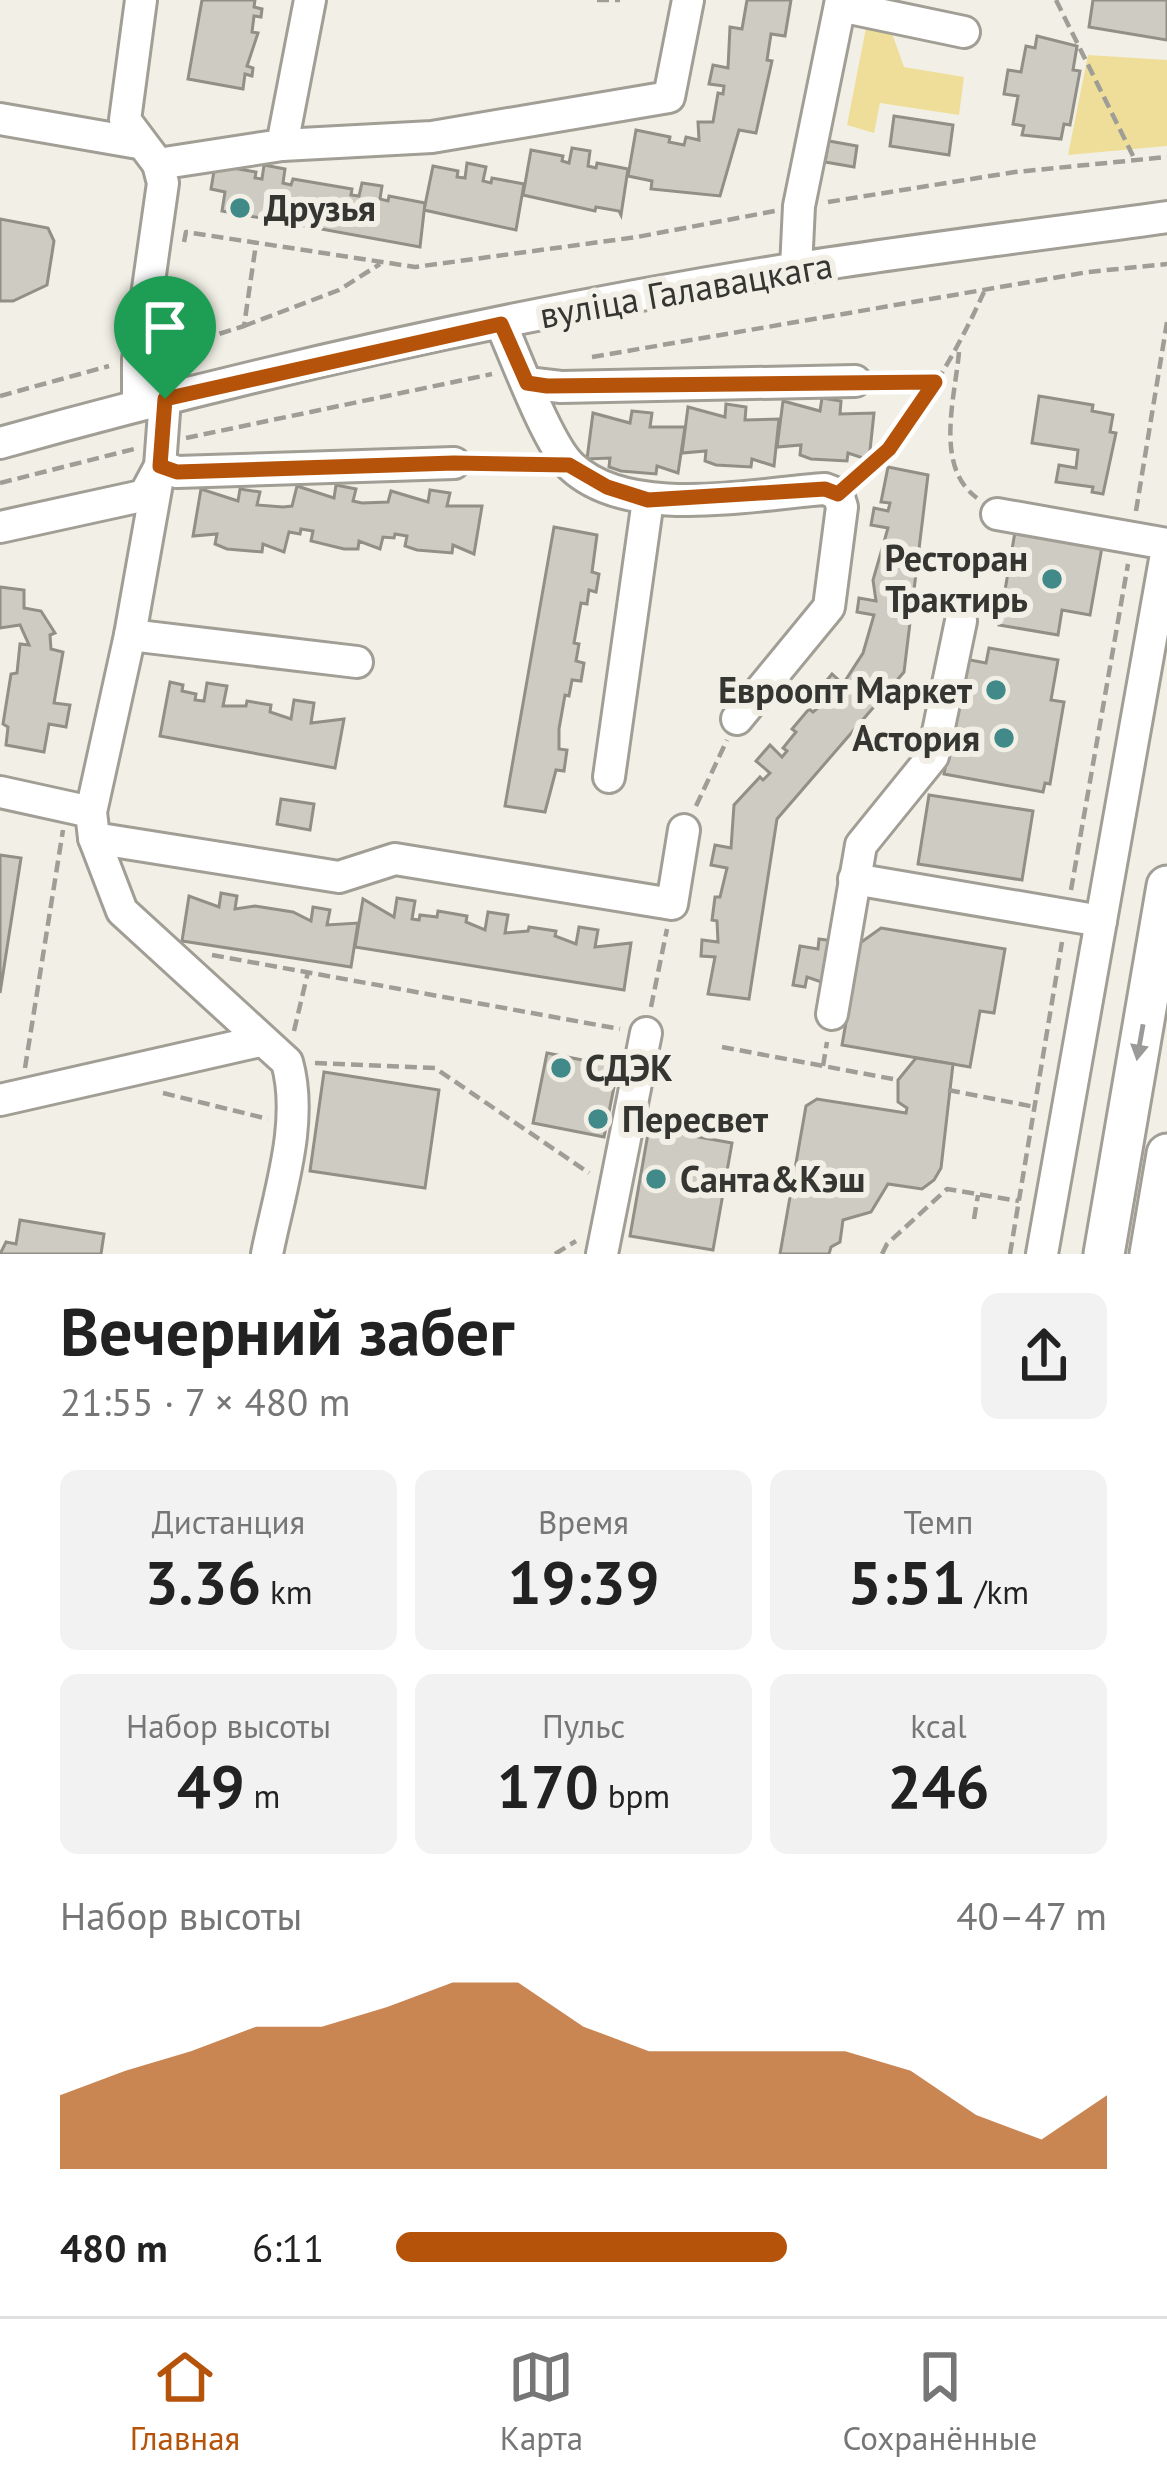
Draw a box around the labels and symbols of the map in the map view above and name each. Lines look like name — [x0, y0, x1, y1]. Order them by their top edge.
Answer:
place label: Друзья — [264, 184, 376, 231]
marker: Друзья — [227, 195, 253, 221]
street label: вуліца Галавацкага — [536, 241, 836, 338]
pin — [114, 276, 216, 399]
place label: Ресторан Трактирь — [884, 534, 1028, 622]
marker: Ресторан Трактирь — [1039, 566, 1065, 592]
place label: Евроопт Маркет — [718, 666, 973, 713]
marker: Евроопт Маркет — [983, 677, 1009, 703]
place label: Астория — [852, 714, 980, 761]
marker: Астория — [991, 725, 1017, 751]
one-way arrow — [1131, 1024, 1149, 1062]
place label: СДЭК — [585, 1044, 673, 1091]
marker: СДЭК — [548, 1055, 574, 1081]
place label: Пересвет — [622, 1095, 769, 1142]
marker: Пересвет — [585, 1106, 611, 1132]
place label: Санта&Кэш — [680, 1155, 866, 1202]
marker: Санта&Кэш — [643, 1166, 669, 1192]

